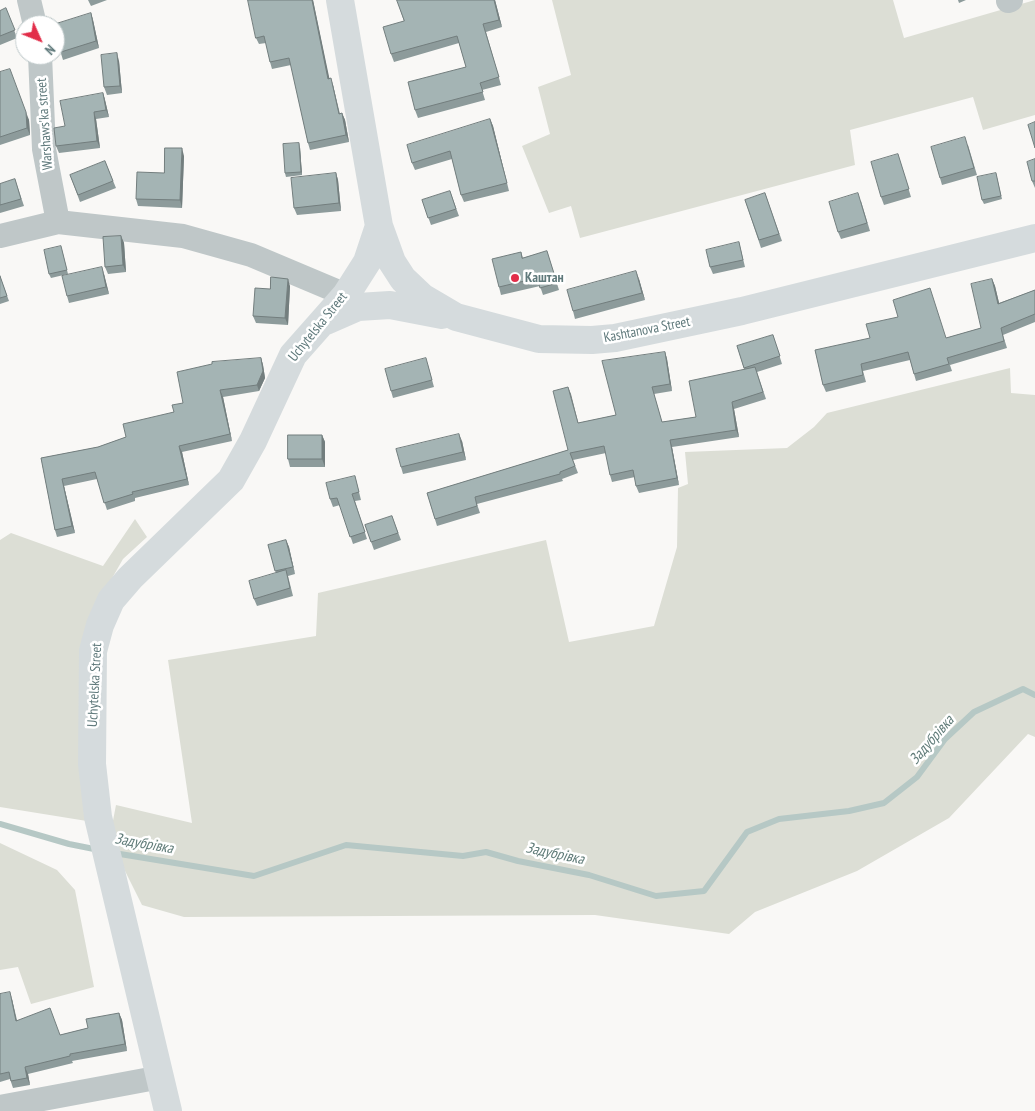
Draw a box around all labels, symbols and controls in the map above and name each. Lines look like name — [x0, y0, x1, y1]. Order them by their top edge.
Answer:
north arrow — [15, 15, 65, 65]
text: N — [41, 41, 59, 59]
street label: Warshaws'ka street — [33, 77, 57, 171]
place label: Каштан — [525, 270, 564, 286]
marker: Каштан — [509, 272, 521, 284]
street label: Uchytelska Street — [285, 289, 351, 365]
street label: Kashtanova Street — [602, 313, 692, 347]
street label: Uchytelska Street — [84, 643, 106, 727]
water label: Задубрівка — [906, 712, 958, 768]
water label: Задубрівка — [113, 830, 175, 858]
water label: Задубрівка — [524, 839, 586, 869]

